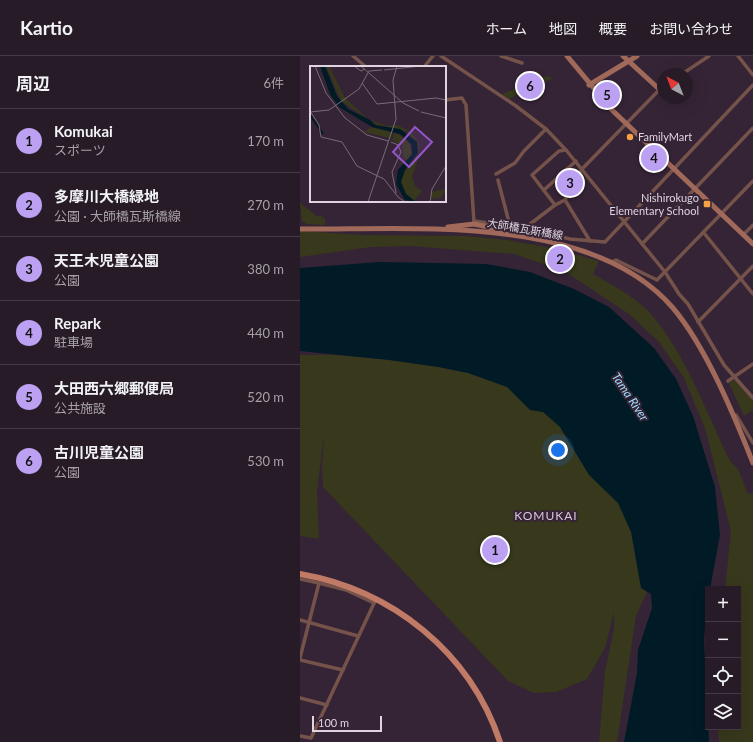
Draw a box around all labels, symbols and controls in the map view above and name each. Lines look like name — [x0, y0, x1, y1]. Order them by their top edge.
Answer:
text: Kartio — [20, 16, 73, 39]
text: ホーム — [485, 20, 527, 37]
text: 地図 — [549, 20, 577, 37]
text: 概要 — [599, 20, 627, 37]
text: お問い合わせ — [649, 20, 733, 37]
inset map — [310, 66, 446, 202]
north arrow — [657, 68, 693, 104]
pin: 6 — [517, 71, 543, 101]
text: 周辺 — [16, 73, 50, 94]
text: 6件 — [263, 75, 284, 91]
pin: 5 — [594, 80, 620, 110]
text: Komukai — [54, 122, 113, 140]
place label: FamilyMart — [638, 130, 692, 143]
marker: FamilyMart — [625, 132, 635, 142]
text: 1 — [25, 133, 33, 149]
text: 170 m — [247, 133, 284, 149]
text: スポーツ — [54, 142, 106, 158]
pin: 4 — [641, 143, 667, 173]
pin: 3 — [557, 168, 583, 198]
text: 多摩川大橋緑地 — [54, 187, 159, 205]
place label: Nishirokugo Elementary School — [609, 191, 699, 217]
text: 2 — [25, 197, 33, 213]
text: 270 m — [247, 197, 284, 213]
marker: Nishirokugo Elementary School — [702, 199, 712, 209]
text: 公園 · 大師橋瓦斯橋線 — [54, 208, 181, 224]
street label: 大師橋瓦斯橋線 — [486, 215, 564, 242]
pin: 2 — [547, 244, 573, 274]
text: 天王木児童公園 — [54, 251, 159, 269]
text: 3 — [25, 261, 33, 277]
text: 380 m — [247, 261, 284, 277]
text: 公園 — [54, 272, 80, 288]
text: Repark — [54, 314, 101, 332]
text: 4 — [25, 325, 33, 341]
text: 440 m — [247, 325, 284, 341]
text: 駐車場 — [54, 334, 93, 350]
water label: Tama River — [609, 370, 652, 424]
text: 大田西六郷郵便局 — [54, 379, 174, 397]
text: 5 — [25, 389, 33, 405]
text: 520 m — [247, 389, 284, 405]
text: 公共施設 — [54, 400, 106, 416]
your location — [548, 440, 568, 460]
text: 古川児童公園 — [54, 443, 144, 461]
text: 6 — [25, 453, 33, 469]
text: 530 m — [247, 453, 284, 469]
text: 公園 — [54, 464, 80, 480]
district label: KOMUKAI — [514, 508, 578, 523]
pin: 1 — [482, 535, 508, 565]
map controls — [705, 586, 741, 730]
button: + — [705, 586, 741, 622]
button: − — [705, 622, 741, 658]
button: locate — [705, 658, 741, 694]
button: layers — [705, 694, 741, 730]
scale bar — [312, 714, 382, 733]
text: 100 m — [318, 716, 349, 729]

